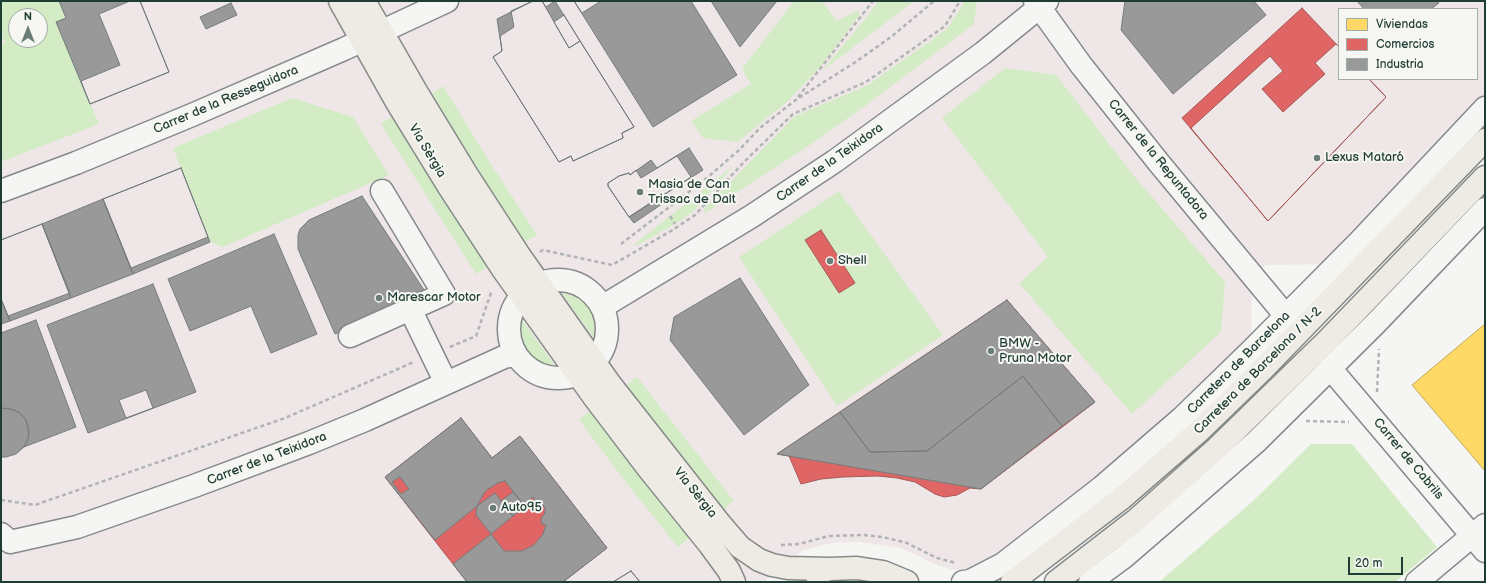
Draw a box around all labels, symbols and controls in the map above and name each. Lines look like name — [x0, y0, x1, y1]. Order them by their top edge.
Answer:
north arrow — [8, 8, 48, 48]
legend — [1338, 8, 1478, 80]
text: N — [24, 10, 32, 23]
text: Viviendas — [1376, 17, 1428, 32]
text: Comercios — [1376, 37, 1434, 52]
text: Industria — [1376, 57, 1424, 72]
street label: Carrer de la Resseguidora — [151, 62, 301, 138]
street label: Carrer de la Repuntadora — [1105, 97, 1211, 223]
street label: Carrer de la Teixidora — [774, 120, 886, 206]
street label: Via Sèrgia — [405, 121, 449, 181]
place label: Lexus Mataró — [1325, 150, 1404, 166]
marker: Lexus Mataró — [1312, 153, 1322, 163]
place label: Masia de Can Trissac de Dalt — [648, 177, 736, 208]
marker: Masia de Can Trissac de Dalt — [635, 187, 645, 197]
place label: Shell — [838, 253, 867, 269]
marker: Shell — [825, 256, 835, 266]
place label: Marescar Motor — [387, 290, 481, 306]
marker: Marescar Motor — [374, 293, 384, 303]
street label: Carretera de Barcelona / N-2 — [1191, 304, 1325, 438]
street label: Carretera de Barcelona — [1184, 308, 1294, 418]
place label: BMW - Pruna Motor — [999, 336, 1071, 367]
marker: BMW - Pruna Motor — [986, 346, 996, 356]
street label: Carrer de Cabrils — [1369, 415, 1447, 503]
street label: Carrer de la Teixidora — [205, 429, 329, 489]
street label: Via Sèrgia — [670, 465, 720, 521]
place label: Auto95 — [501, 500, 542, 516]
marker: Auto95 — [488, 503, 498, 513]
scale bar — [1350, 549, 1405, 575]
text: 20 m — [1355, 556, 1382, 571]

